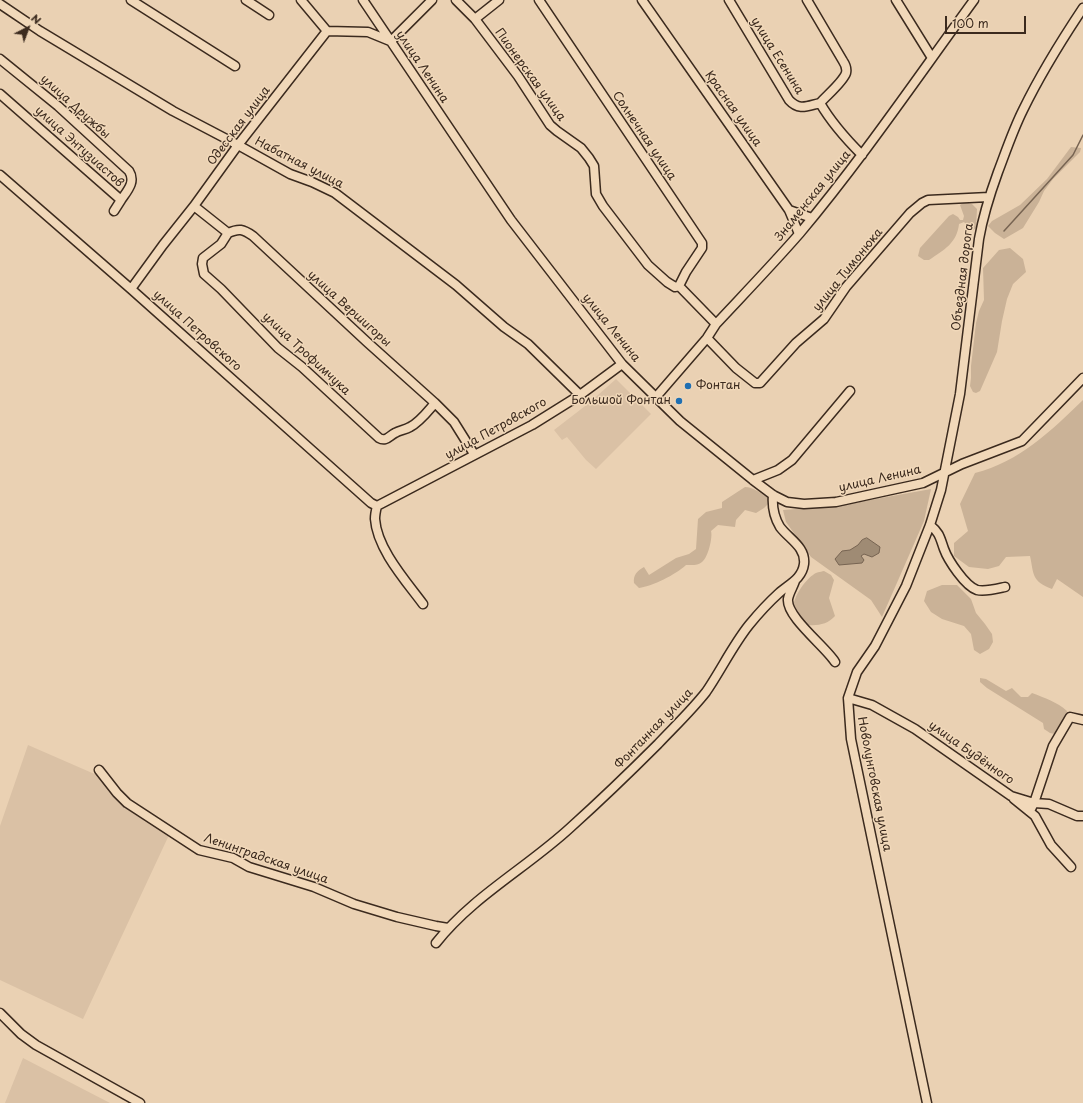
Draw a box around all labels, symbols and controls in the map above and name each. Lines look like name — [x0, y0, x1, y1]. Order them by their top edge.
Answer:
north arrow — [8, 8, 48, 48]
scale bar — [947, 8, 1028, 34]
text: N — [27, 9, 45, 28]
text: 100 m — [952, 14, 989, 32]
street label: улица Есенина — [747, 15, 807, 97]
street label: Пионерская улица — [492, 26, 568, 124]
street label: улица Ленина — [393, 28, 451, 106]
street label: Красная улица — [702, 68, 764, 150]
street label: улица Дружбы — [37, 72, 113, 142]
street label: Одесская улица — [205, 84, 273, 168]
street label: Солнечная улица — [609, 89, 679, 183]
street label: улица Энтузиастов — [32, 103, 126, 191]
street label: Набатная улица — [252, 134, 346, 192]
street label: Знаменская улица — [772, 148, 854, 244]
street label: Объездная дорога — [949, 222, 977, 332]
street label: улица Тимонюка — [810, 226, 886, 314]
street label: улица Вершигоры — [304, 268, 394, 350]
street label: улица Петровского — [150, 288, 244, 374]
street label: улица Ленина — [579, 291, 643, 365]
street label: улица Трофимчука — [259, 310, 353, 398]
place label: Фонтан — [696, 379, 740, 393]
marker: Фонтан — [683, 381, 693, 391]
place label: Большой Фонтан — [571, 394, 671, 408]
street label: улица Петровского — [443, 395, 549, 463]
marker: Большой Фонтан — [674, 396, 684, 406]
street label: улица Ленина — [837, 463, 923, 495]
street label: Фонтанная улица — [612, 686, 696, 772]
street label: Новолунговская улица — [854, 715, 894, 853]
street label: улица Будённого — [925, 718, 1017, 788]
street label: Ленинградская улица — [202, 831, 330, 887]

